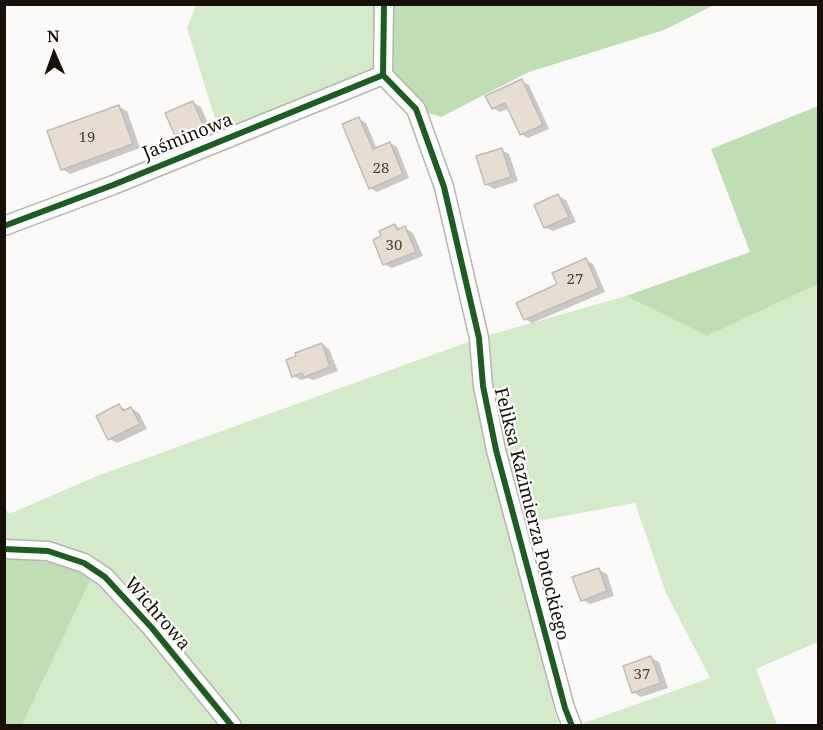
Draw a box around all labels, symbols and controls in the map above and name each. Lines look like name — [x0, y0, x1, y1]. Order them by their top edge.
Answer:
north arrow — [24, 24, 84, 84]
text: N — [47, 25, 60, 47]
street label: Jaśminowa — [140, 109, 236, 165]
house number: 19 — [79, 129, 95, 147]
house number: 28 — [373, 160, 389, 178]
house number: 30 — [386, 237, 402, 255]
house number: 27 — [567, 271, 583, 289]
street label: Feliksa Kazimierza Potockiego — [489, 385, 573, 643]
street label: Wichrowa — [120, 573, 194, 655]
house number: 37 — [634, 666, 650, 684]

